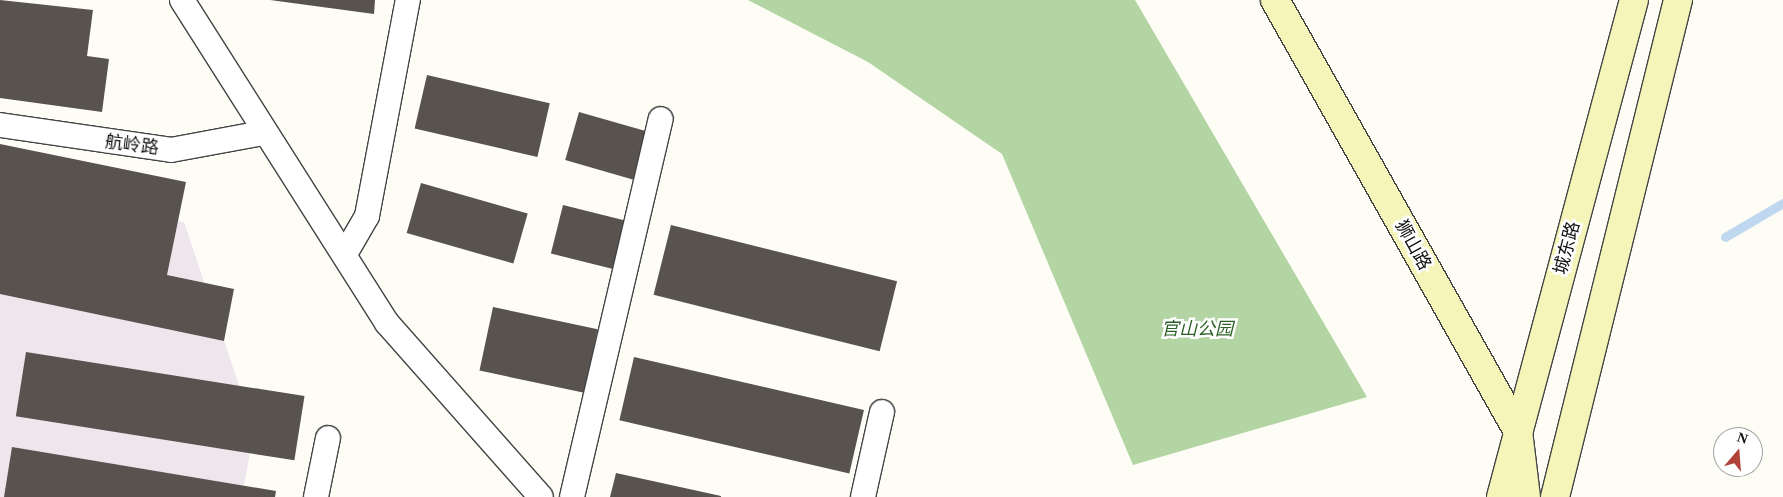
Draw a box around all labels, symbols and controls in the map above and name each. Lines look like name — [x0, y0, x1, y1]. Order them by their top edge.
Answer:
street label: 航岭路 — [104, 131, 160, 159]
street label: 狮山路 — [1390, 216, 1436, 274]
street label: 城东路 — [1550, 219, 1584, 277]
park label: 官山公园 — [1161, 318, 1233, 340]
north arrow — [1713, 427, 1763, 477]
text: N — [1735, 430, 1750, 447]

